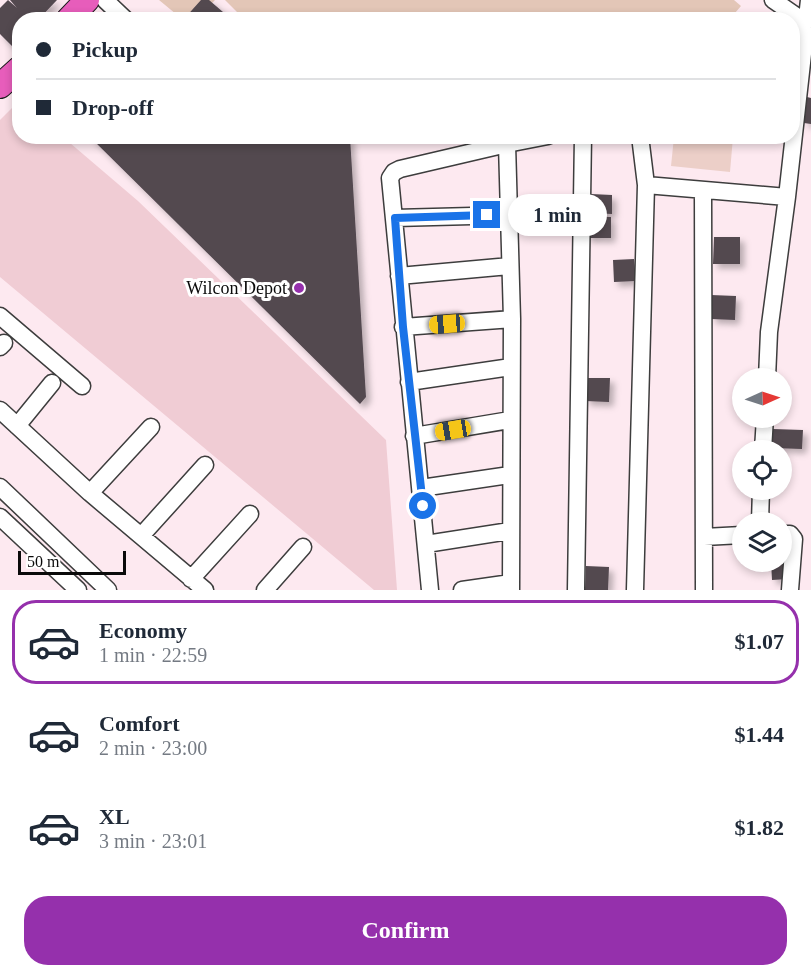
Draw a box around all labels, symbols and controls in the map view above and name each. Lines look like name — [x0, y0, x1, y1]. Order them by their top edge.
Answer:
text: Pickup — [72, 37, 138, 62]
text: Drop-off — [72, 95, 153, 120]
callout: 1 min — [508, 194, 607, 236]
route end — [473, 201, 500, 228]
text: 1 min — [533, 204, 582, 226]
place label: Wilcon Depot — [186, 278, 287, 298]
marker: Wilcon Depot — [292, 281, 306, 295]
car — [428, 314, 466, 334]
north arrow — [732, 368, 792, 428]
map controls — [732, 368, 792, 572]
car — [434, 418, 472, 442]
button: locate — [732, 440, 792, 500]
route start — [409, 492, 436, 519]
button: layers — [732, 512, 792, 572]
scale bar — [18, 548, 126, 576]
text: 50 m — [27, 553, 59, 570]
icon: car — [27, 615, 81, 669]
text: Economy — [99, 618, 187, 643]
text: $1.07 — [735, 629, 784, 654]
text: 1 min · 22:59 — [99, 644, 207, 666]
icon: car — [27, 708, 81, 762]
text: Comfort — [99, 711, 180, 736]
text: $1.44 — [735, 722, 784, 747]
text: 2 min · 23:00 — [99, 737, 207, 759]
icon: car — [27, 801, 81, 855]
text: XL — [99, 804, 130, 829]
text: $1.82 — [735, 815, 784, 840]
text: 3 min · 23:01 — [99, 830, 207, 852]
button: Confirm — [24, 896, 787, 965]

